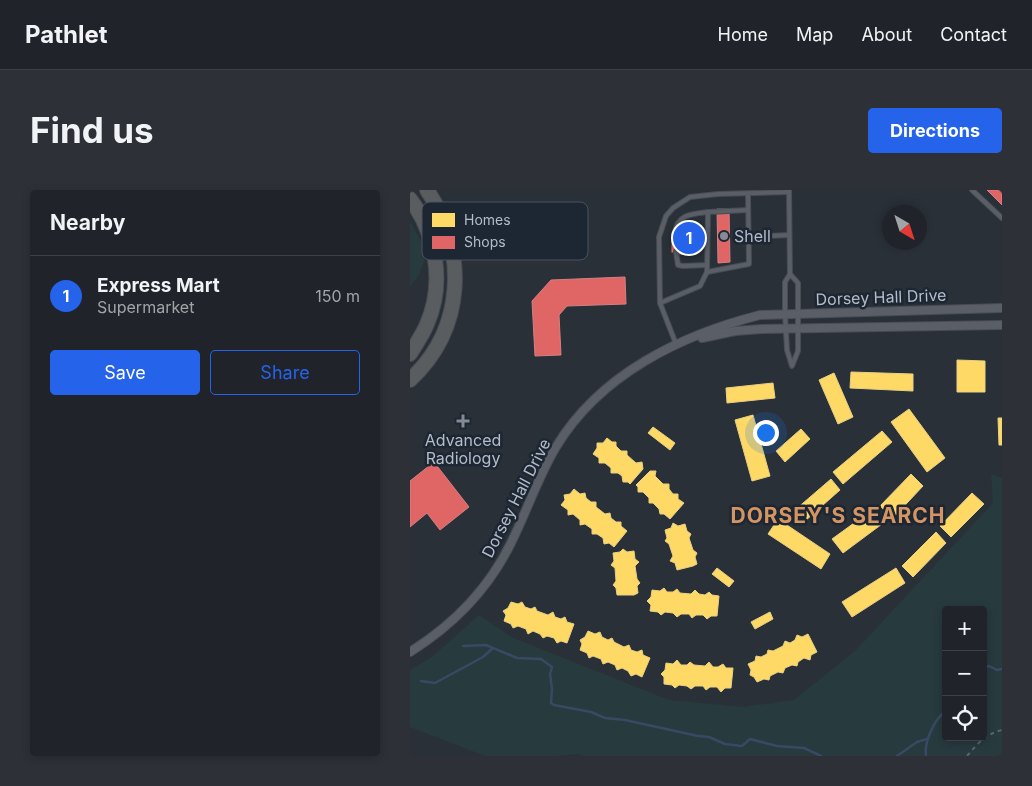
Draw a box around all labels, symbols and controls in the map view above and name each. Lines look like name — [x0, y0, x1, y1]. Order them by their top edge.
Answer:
text: Pathlet — [25, 20, 108, 49]
text: Home — [718, 24, 768, 45]
text: Map — [796, 24, 833, 45]
text: About — [861, 24, 912, 45]
text: Contact — [940, 24, 1007, 45]
button: Directions — [868, 108, 1002, 153]
text: Find us — [30, 109, 154, 151]
legend — [422, 202, 588, 260]
north arrow — [882, 205, 927, 250]
text: Nearby — [50, 210, 125, 235]
text: Homes — [464, 211, 511, 228]
pin: 1 — [673, 219, 705, 257]
place label: Shell — [734, 226, 771, 246]
marker: Shell — [718, 230, 730, 242]
text: Shops — [464, 233, 506, 250]
text: Express Mart — [97, 274, 220, 297]
street label: Dorsey Hall Drive — [815, 285, 947, 309]
text: 1 — [63, 286, 69, 306]
text: 150 m — [315, 286, 360, 306]
text: Supermarket — [97, 297, 194, 317]
button: Save — [50, 350, 200, 395]
button: Share — [210, 350, 360, 395]
marker: Advanced Radiology — [456, 414, 470, 428]
your location — [753, 420, 779, 446]
place label: Advanced Radiology — [425, 430, 501, 468]
street label: Dorsey Hall Drive — [477, 435, 555, 561]
district label: DORSEY'S SEARCH — [730, 503, 946, 528]
map controls — [942, 606, 987, 741]
button: + — [942, 606, 987, 651]
button: − — [942, 651, 987, 696]
button: locate — [942, 696, 987, 741]

